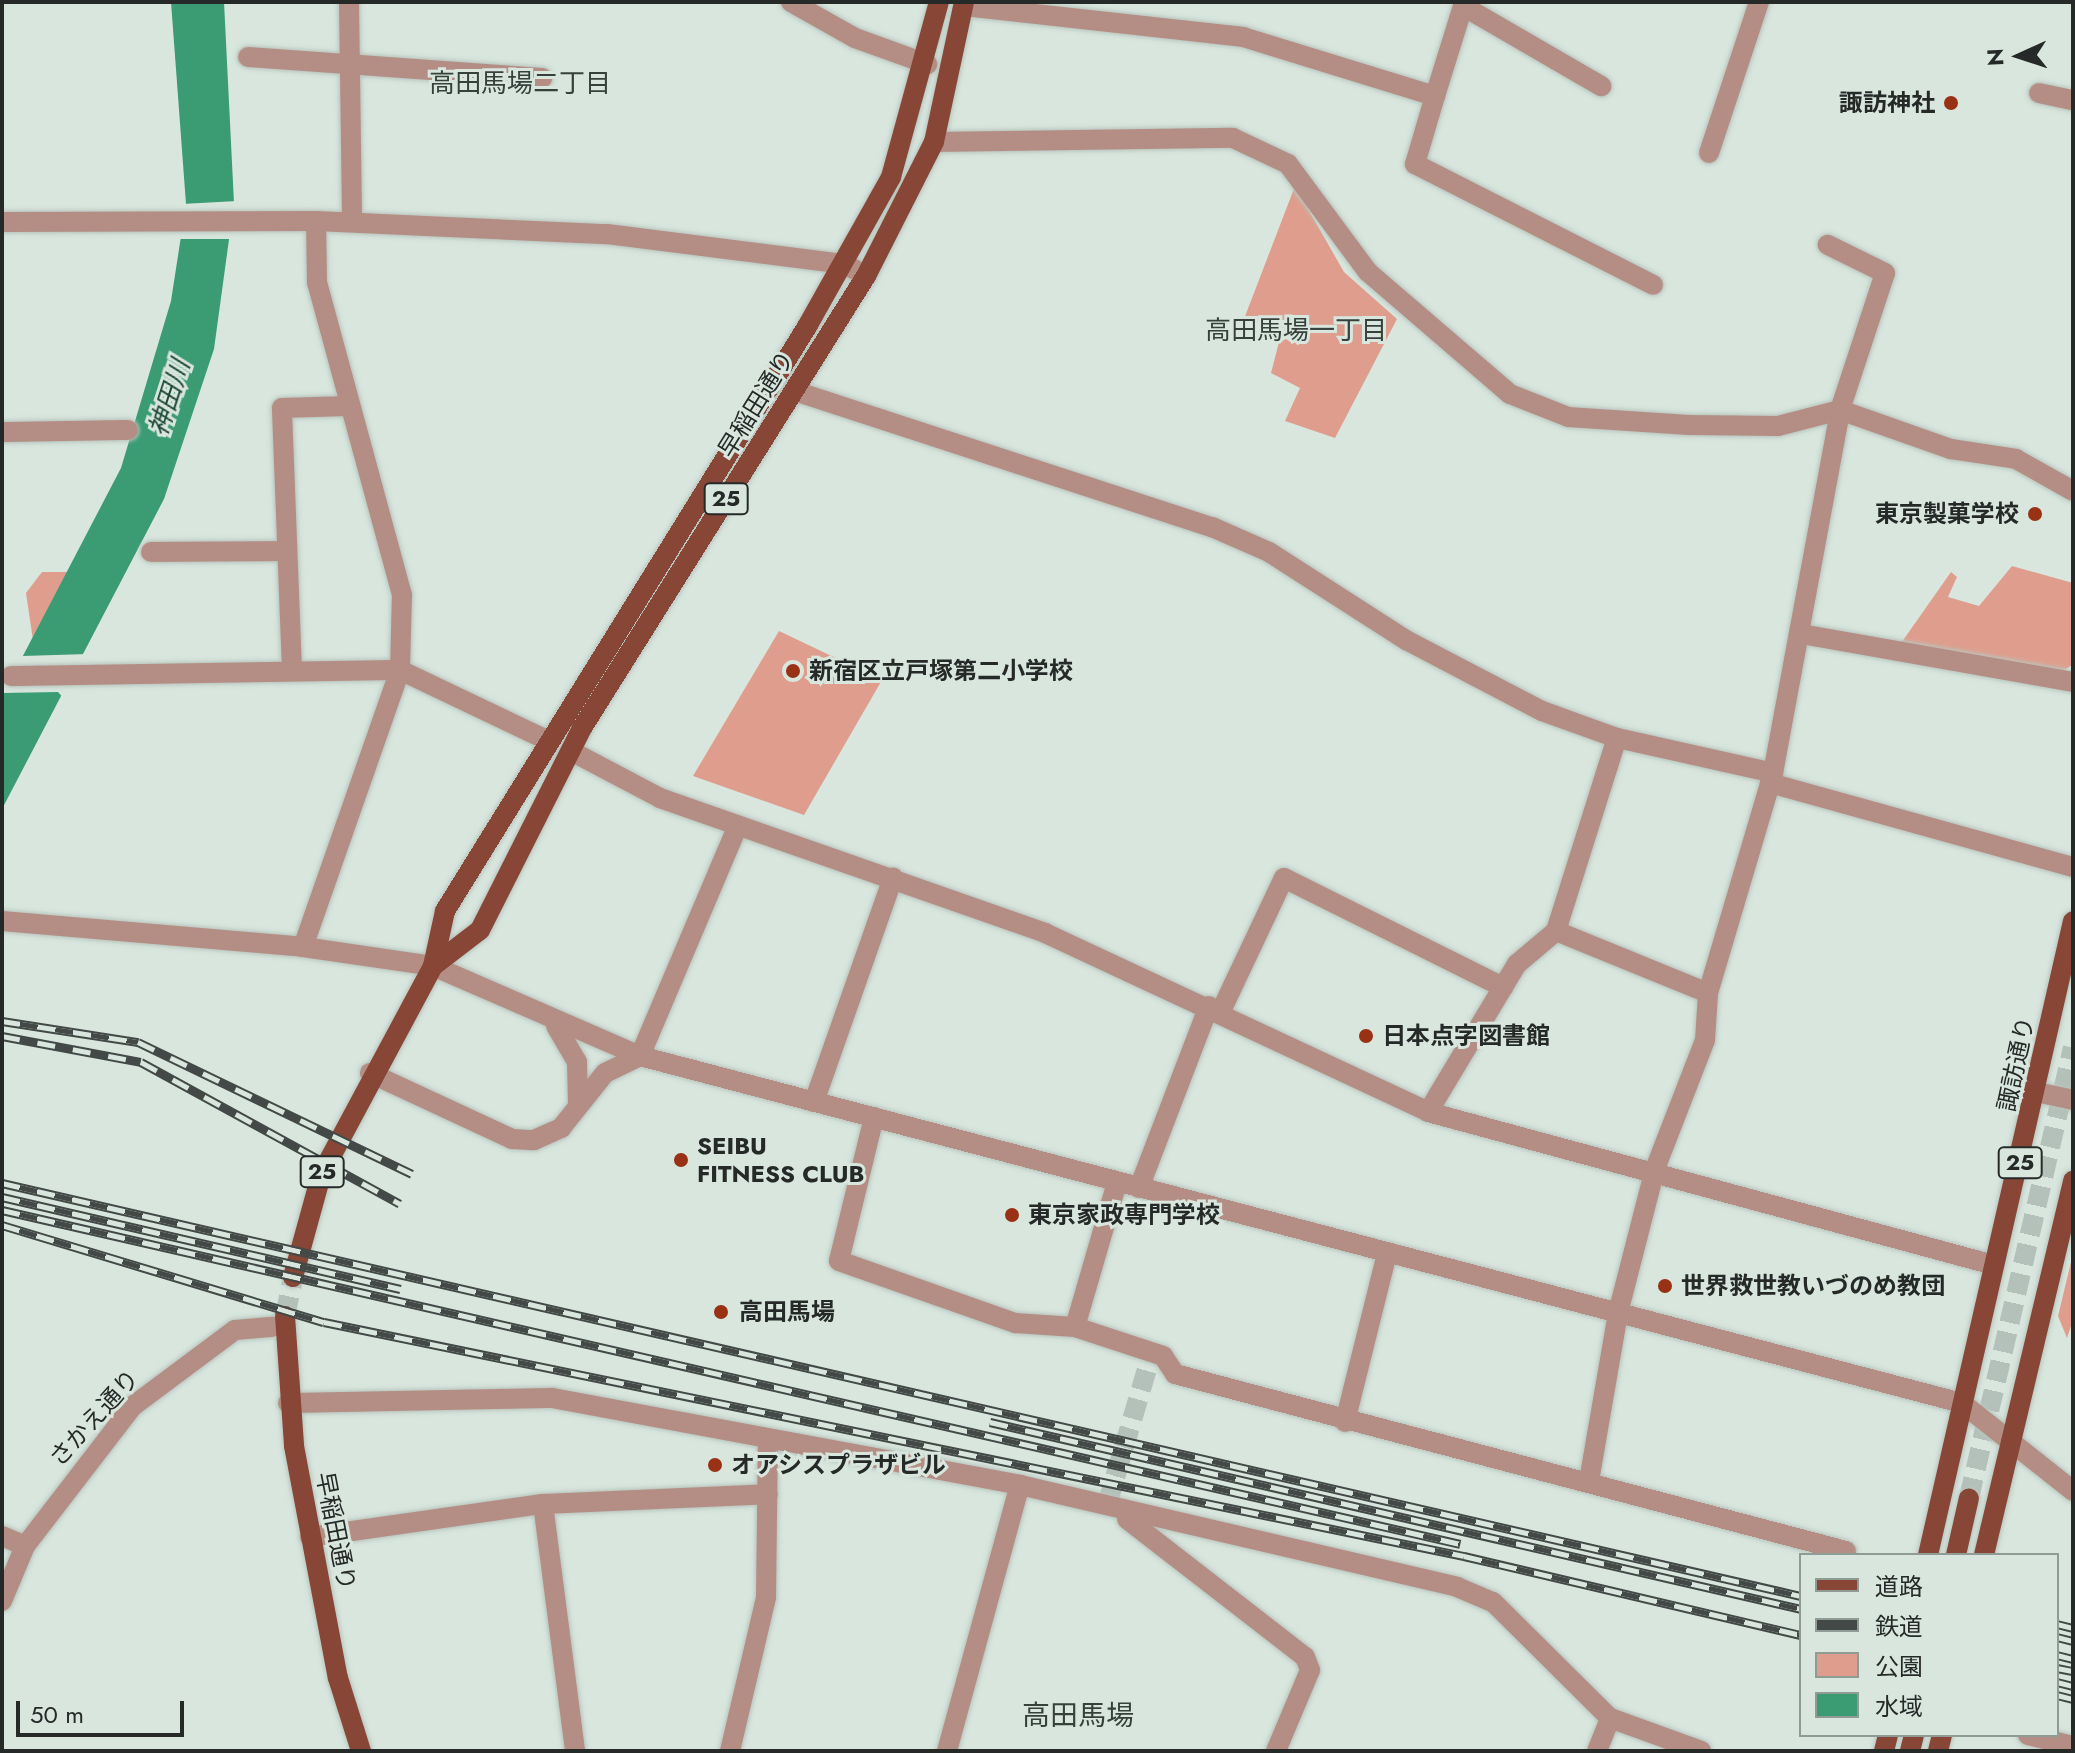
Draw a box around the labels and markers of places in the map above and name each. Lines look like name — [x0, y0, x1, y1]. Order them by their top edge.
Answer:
place label: 諏訪神社 — [1839, 89, 1935, 117]
marker: 諏訪神社 — [1942, 94, 1960, 112]
place label: 東京製菓学校 — [1875, 500, 2019, 528]
marker: 東京製菓学校 — [2026, 505, 2044, 523]
place label: 新宿区立戸塚第二小学校 — [809, 657, 1073, 685]
marker: 新宿区立戸塚第二小学校 — [784, 662, 802, 680]
place label: 日本点字図書館 — [1382, 1022, 1550, 1050]
marker: 日本点字図書館 — [1357, 1027, 1375, 1045]
place label: SEIBU FITNESS CLUB — [697, 1132, 864, 1188]
marker: SEIBU FITNESS CLUB — [672, 1151, 690, 1169]
place label: 東京家政専門学校 — [1028, 1201, 1220, 1229]
marker: 東京家政専門学校 — [1003, 1206, 1021, 1224]
place label: 世界救世教いづのめ教団 — [1681, 1272, 1945, 1300]
marker: 世界救世教いづのめ教団 — [1656, 1277, 1674, 1295]
place label: 高田馬場 — [739, 1298, 835, 1326]
marker: 高田馬場 — [710, 1301, 732, 1323]
place label: オアシスプラザビル — [731, 1451, 947, 1479]
marker: オアシスプラザビル — [706, 1456, 724, 1474]

